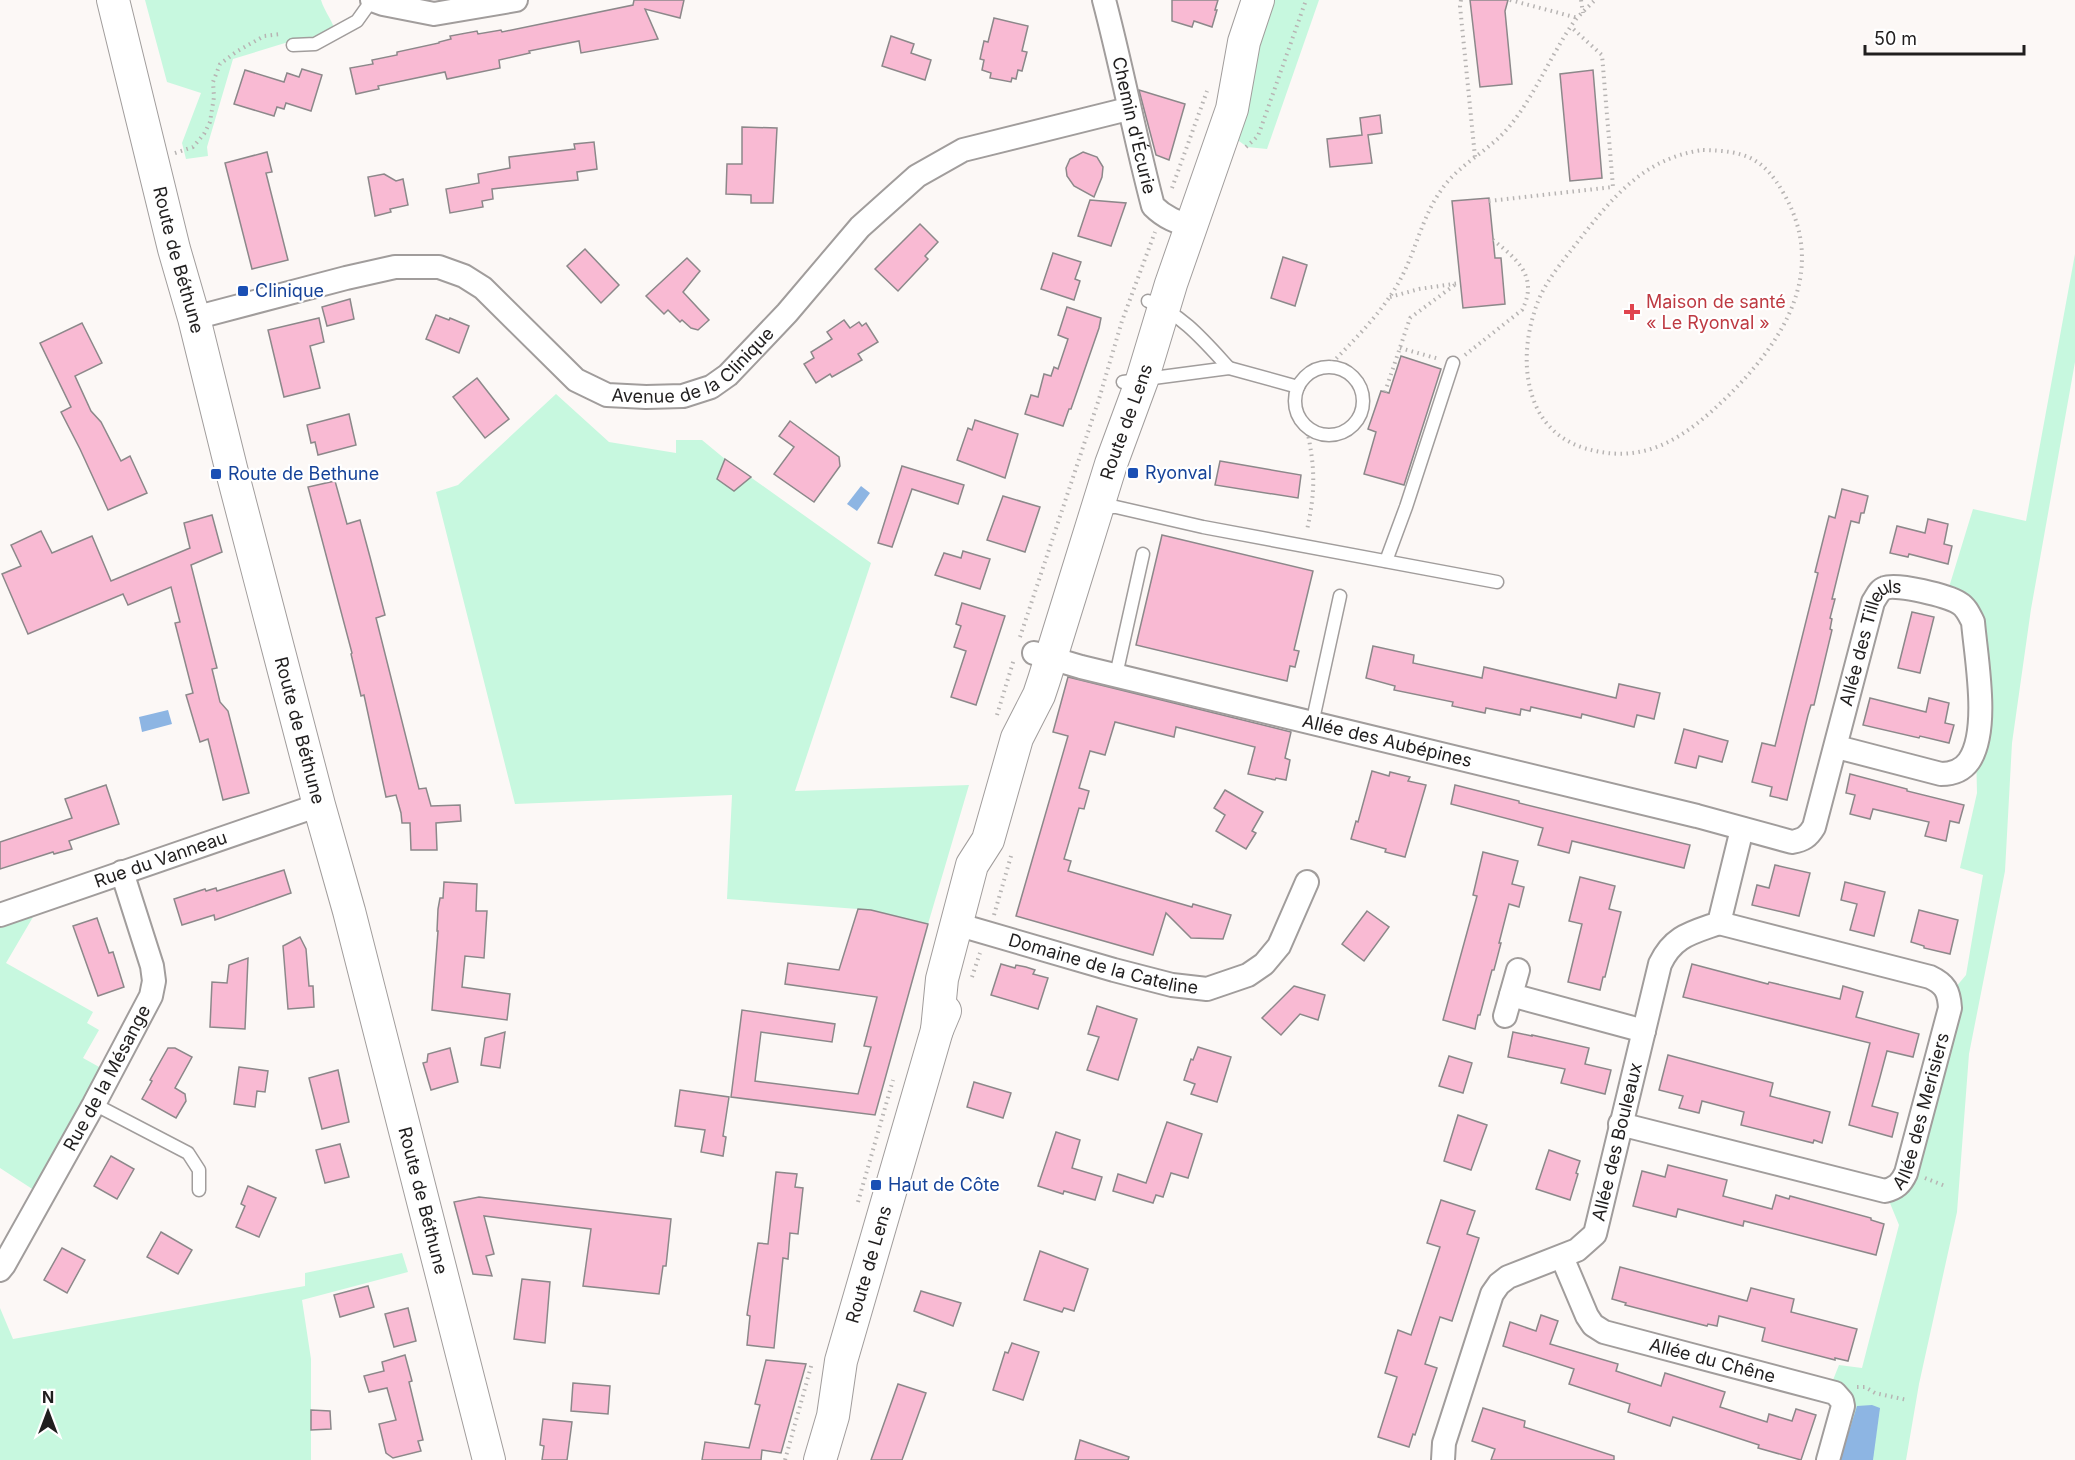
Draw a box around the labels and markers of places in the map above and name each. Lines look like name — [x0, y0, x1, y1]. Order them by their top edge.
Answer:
place label: Clinique — [255, 280, 324, 301]
marker: Clinique — [236, 284, 250, 298]
place label: Maison de santé « Le Ryonval » — [1646, 291, 1786, 333]
marker: Maison de santé « Le Ryonval » — [1623, 303, 1641, 321]
place label: Ryonval — [1145, 462, 1212, 483]
place label: Route de Bethune — [228, 463, 379, 484]
marker: Ryonval — [1126, 466, 1140, 480]
marker: Route de Bethune — [209, 467, 223, 481]
place label: Haut de Côte — [888, 1174, 1000, 1195]
marker: Haut de Côte — [869, 1178, 883, 1192]

